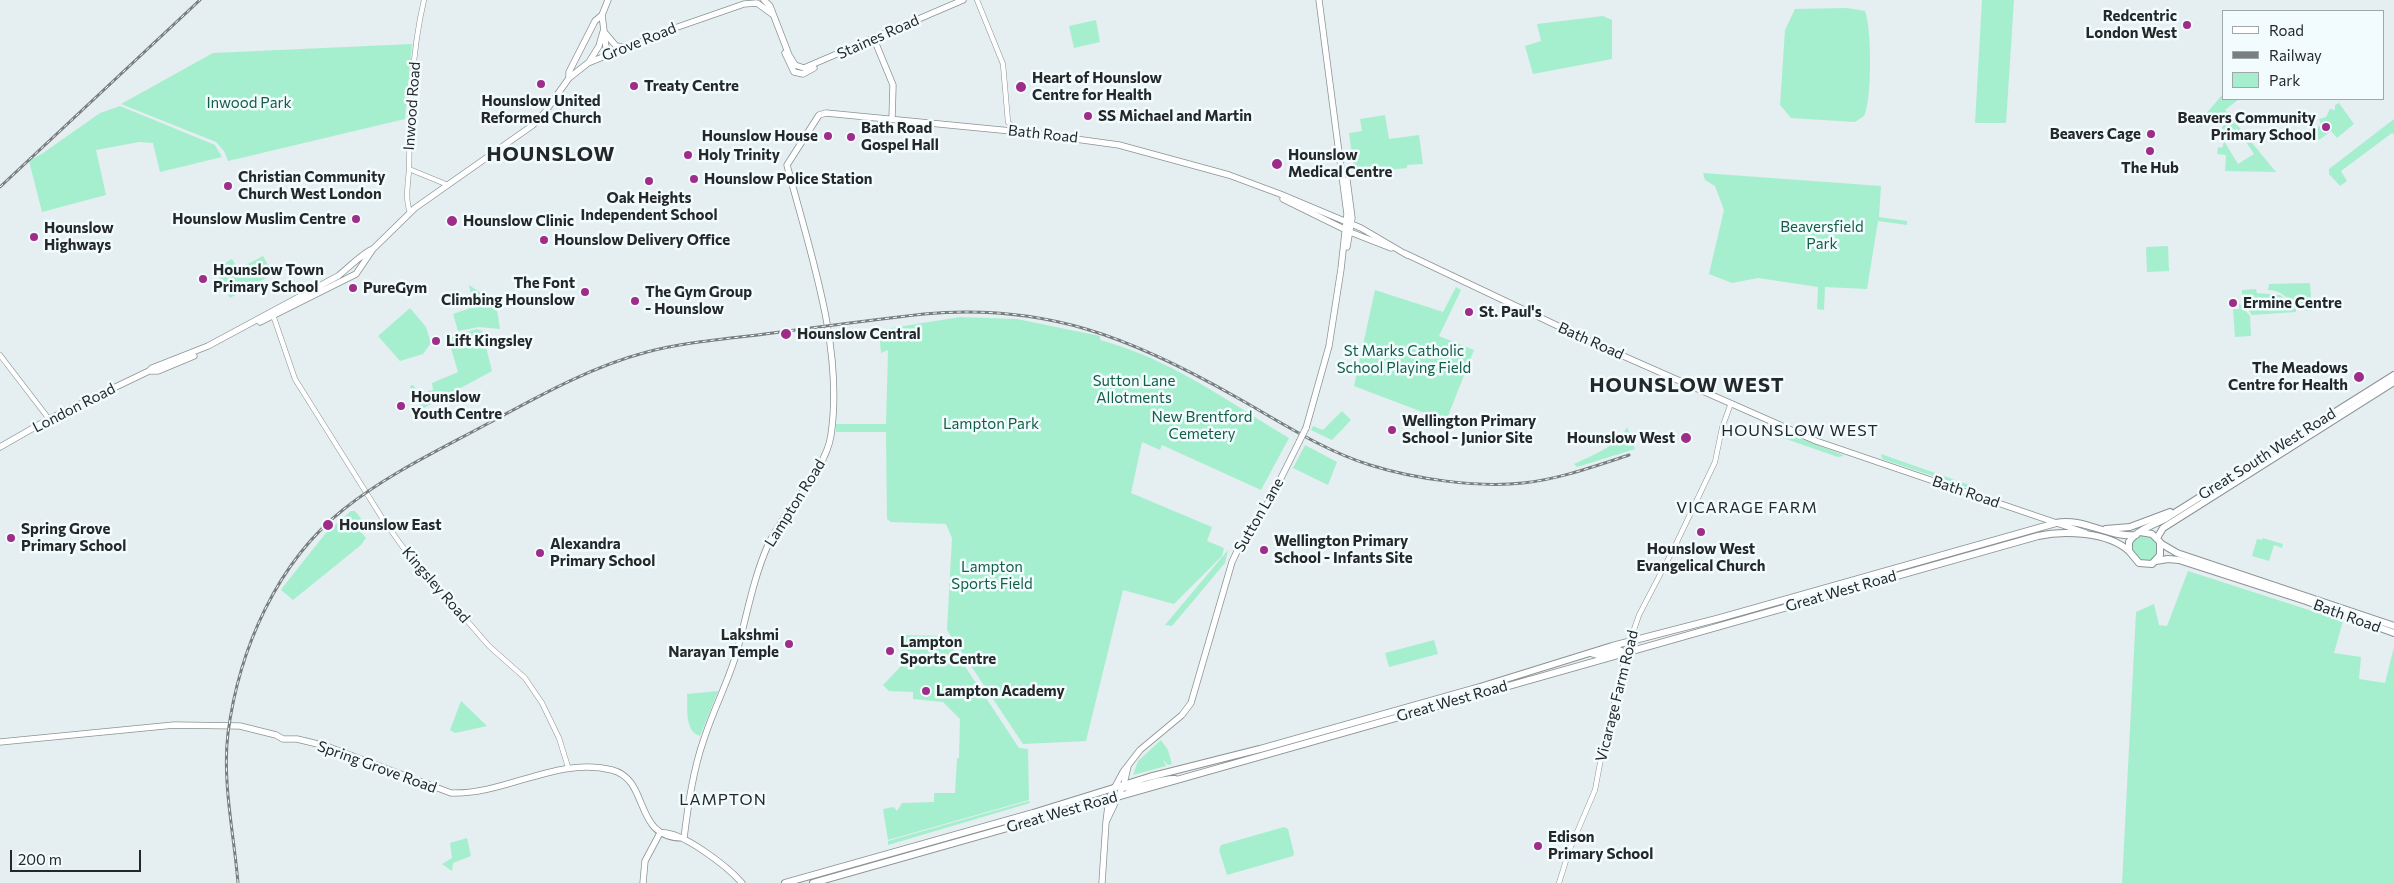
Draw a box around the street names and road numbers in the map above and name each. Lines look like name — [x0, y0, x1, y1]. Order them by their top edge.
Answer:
street label: Staines Road — [834, 11, 922, 63]
street label: Grove Road — [599, 19, 679, 65]
street label: Inwood Road — [400, 61, 424, 151]
street label: Bath Road — [1007, 121, 1079, 147]
street label: Bath Road — [1555, 319, 1627, 363]
street label: London Road — [30, 379, 118, 437]
street label: Great South West Road — [2195, 404, 2339, 504]
street label: Lampton Road — [761, 456, 829, 550]
street label: Bath Road — [1930, 472, 2002, 512]
street label: Sutton Lane — [1231, 475, 1287, 555]
street label: Kingsley Road — [398, 543, 474, 627]
street label: Great West Road — [1783, 567, 1899, 615]
street label: Bath Road — [2311, 596, 2383, 636]
street label: Vicarage Farm Road — [1592, 628, 1642, 764]
street label: Great West Road — [1394, 677, 1510, 725]
street label: Spring Grove Road — [315, 737, 439, 797]
street label: Great West Road — [1004, 788, 1120, 836]

